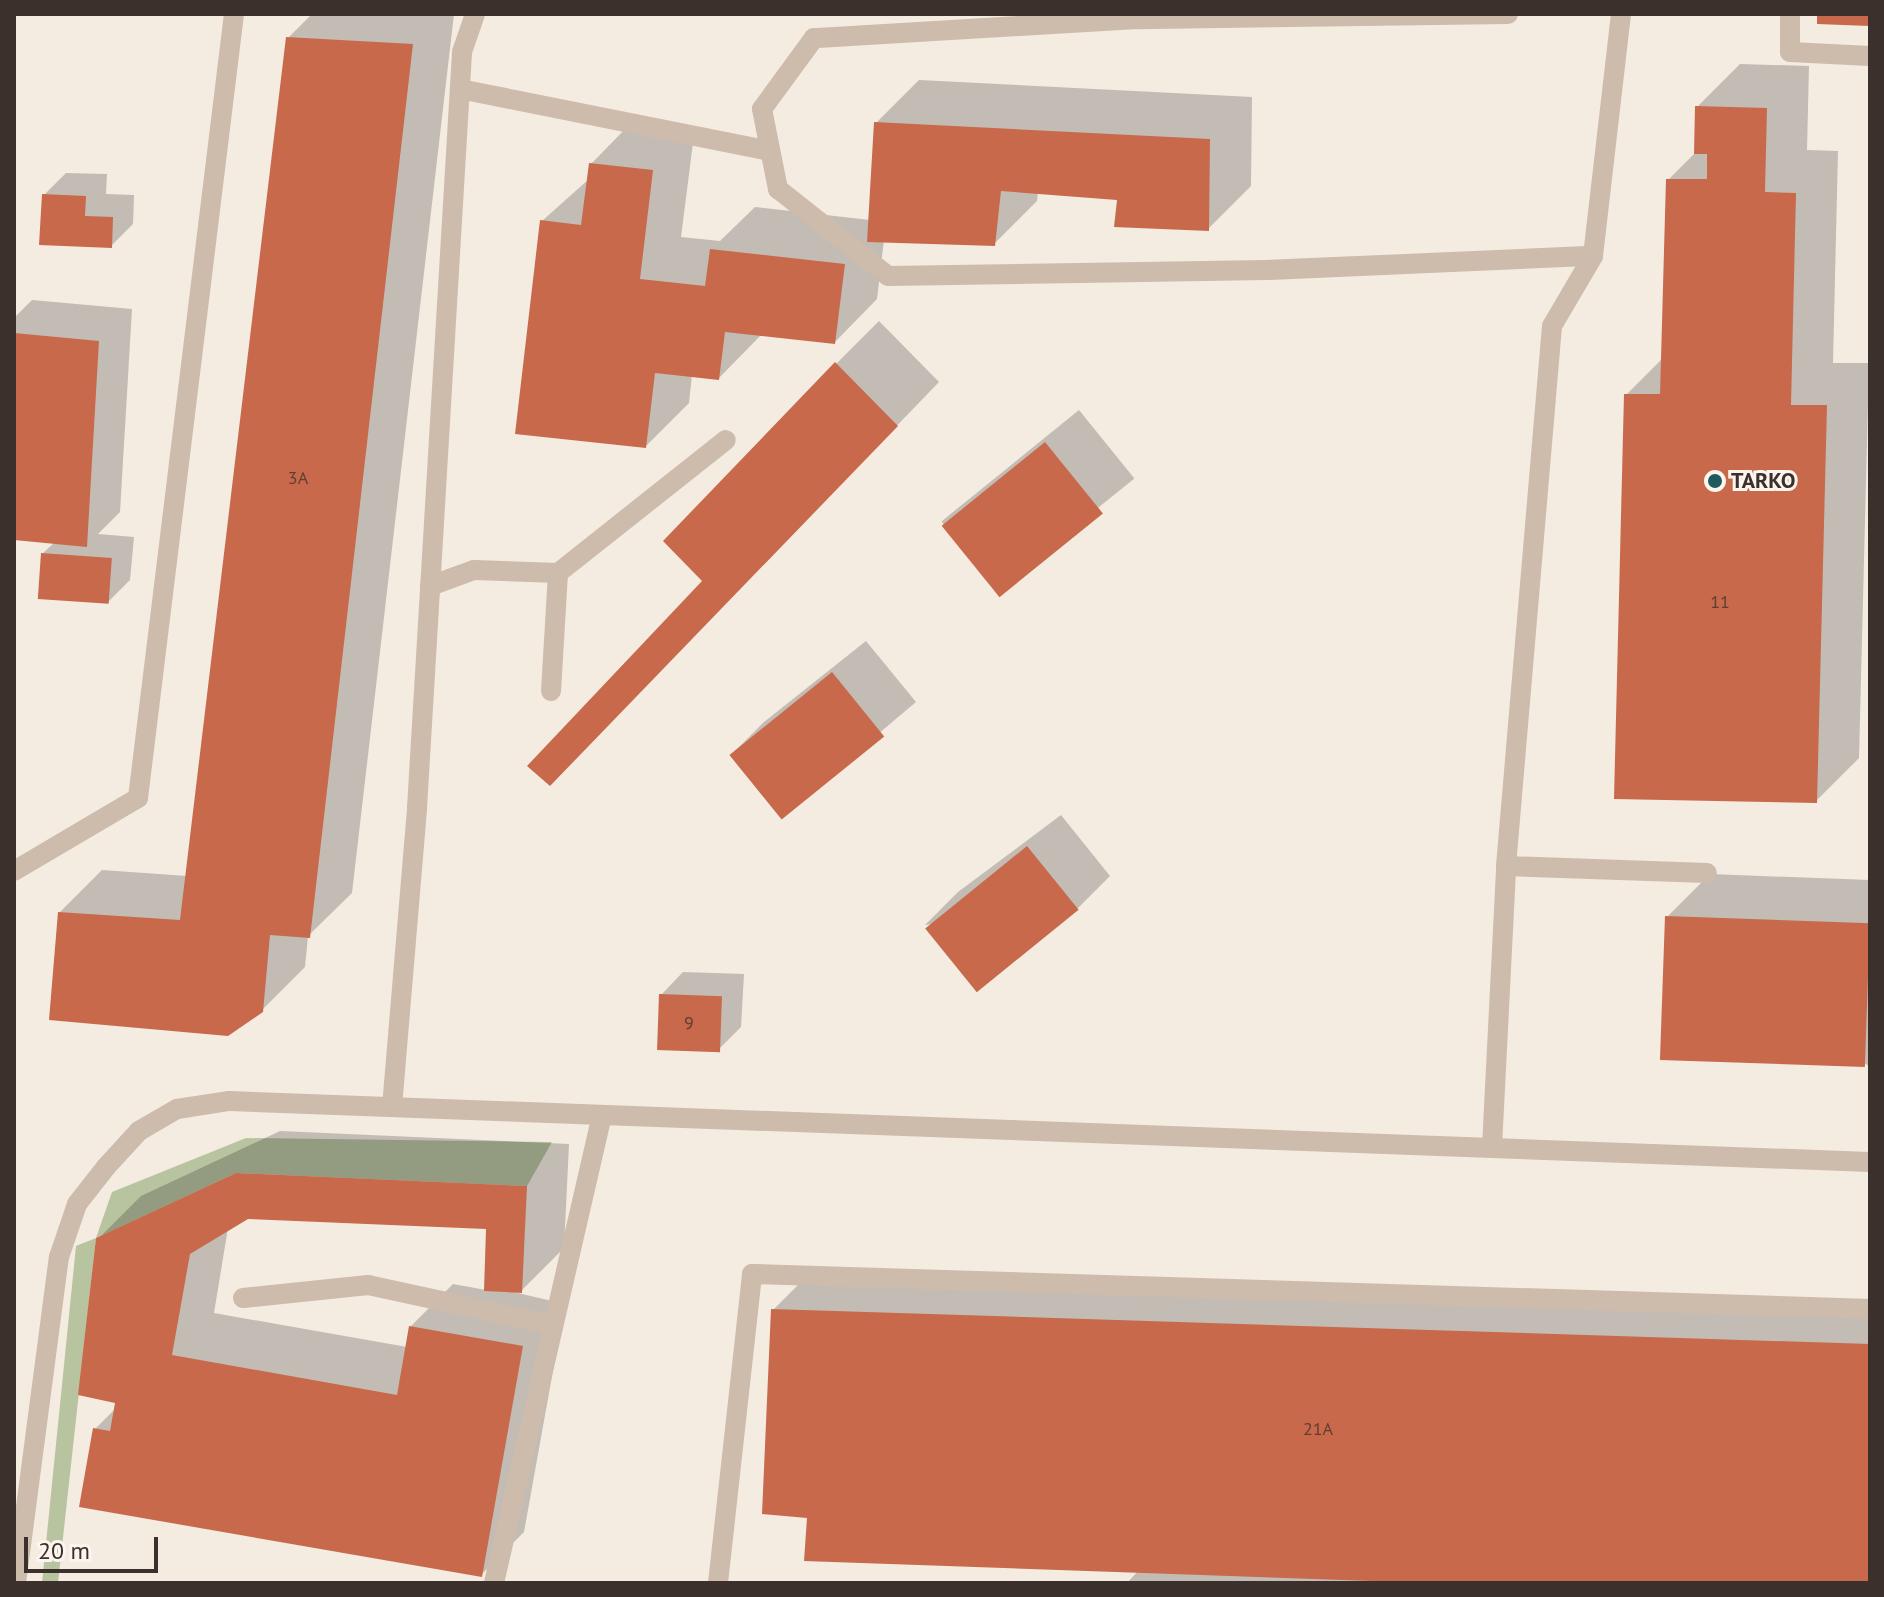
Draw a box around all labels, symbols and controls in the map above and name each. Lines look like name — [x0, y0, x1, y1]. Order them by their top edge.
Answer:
house number: 3А — [288, 467, 308, 489]
place label: TARKO — [1731, 468, 1796, 494]
marker: TARKO — [1706, 472, 1724, 490]
house number: 11 — [1710, 591, 1730, 613]
house number: 9 — [684, 1012, 694, 1034]
house number: 21А — [1303, 1418, 1333, 1440]
scale bar — [28, 1521, 162, 1571]
text: 20 m — [38, 1535, 90, 1566]

